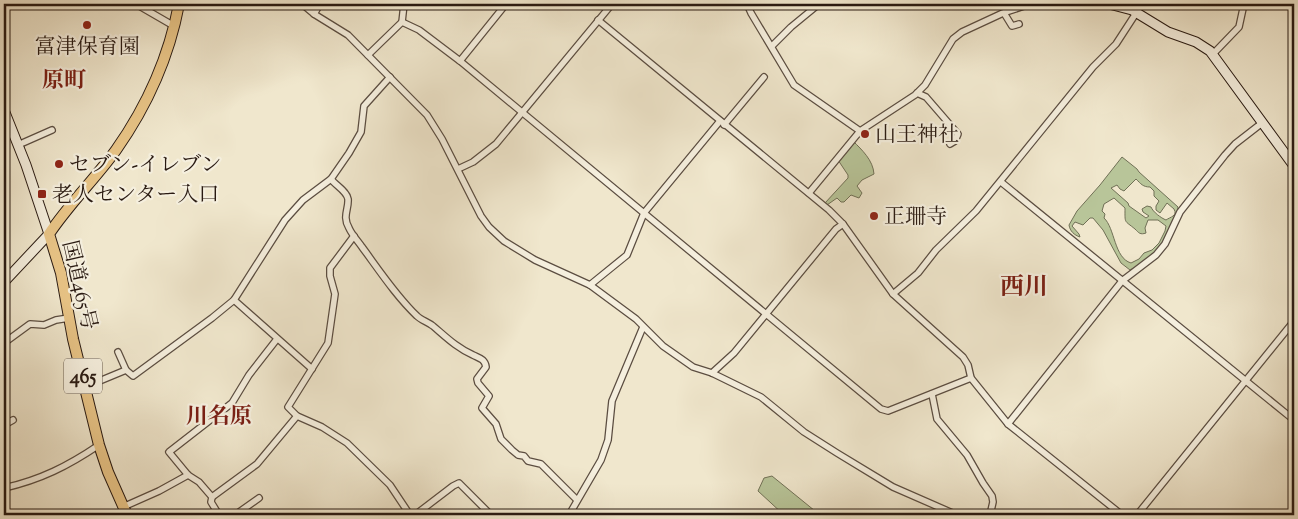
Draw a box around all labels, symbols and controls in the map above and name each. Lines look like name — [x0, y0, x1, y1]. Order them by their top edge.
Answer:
marker: 富津保育園 — [81, 19, 93, 31]
place label: 富津保育園 — [35, 33, 140, 63]
district label: 原町 — [42, 66, 86, 98]
place label: 山王神社 — [875, 121, 959, 151]
marker: 山王神社 — [859, 128, 871, 140]
place label: セブン-イレブン — [69, 151, 221, 181]
marker: セブン-イレブン — [53, 158, 65, 170]
place label: 老人センター入口 — [52, 181, 219, 211]
marker: 老人センター入口 — [36, 188, 48, 200]
place label: 正珊寺 — [884, 203, 947, 233]
marker: 正珊寺 — [868, 210, 880, 222]
street label: 国道465号 — [53, 238, 103, 333]
district label: 西川 — [1000, 271, 1048, 305]
road number: 465 — [64, 358, 102, 394]
district label: 川名原 — [186, 402, 252, 434]

